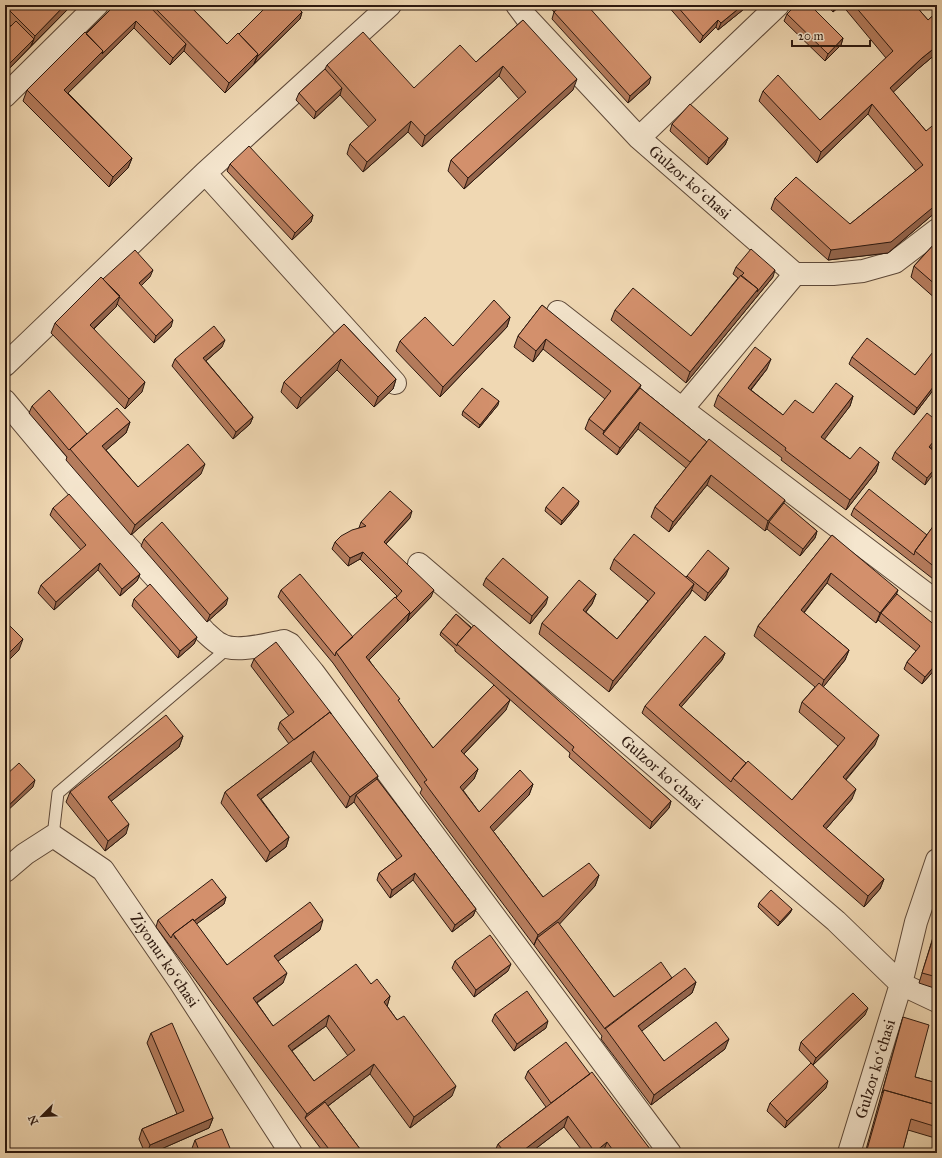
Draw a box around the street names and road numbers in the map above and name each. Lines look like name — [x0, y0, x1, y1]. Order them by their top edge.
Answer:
street label: Gulzor koʻchasi — [645, 141, 736, 223]
street label: Gulzor koʻchasi — [617, 731, 708, 813]
street label: Ziyonur koʻchasi — [126, 909, 204, 1011]
street label: Gulzor koʻchasi — [851, 1016, 899, 1121]

